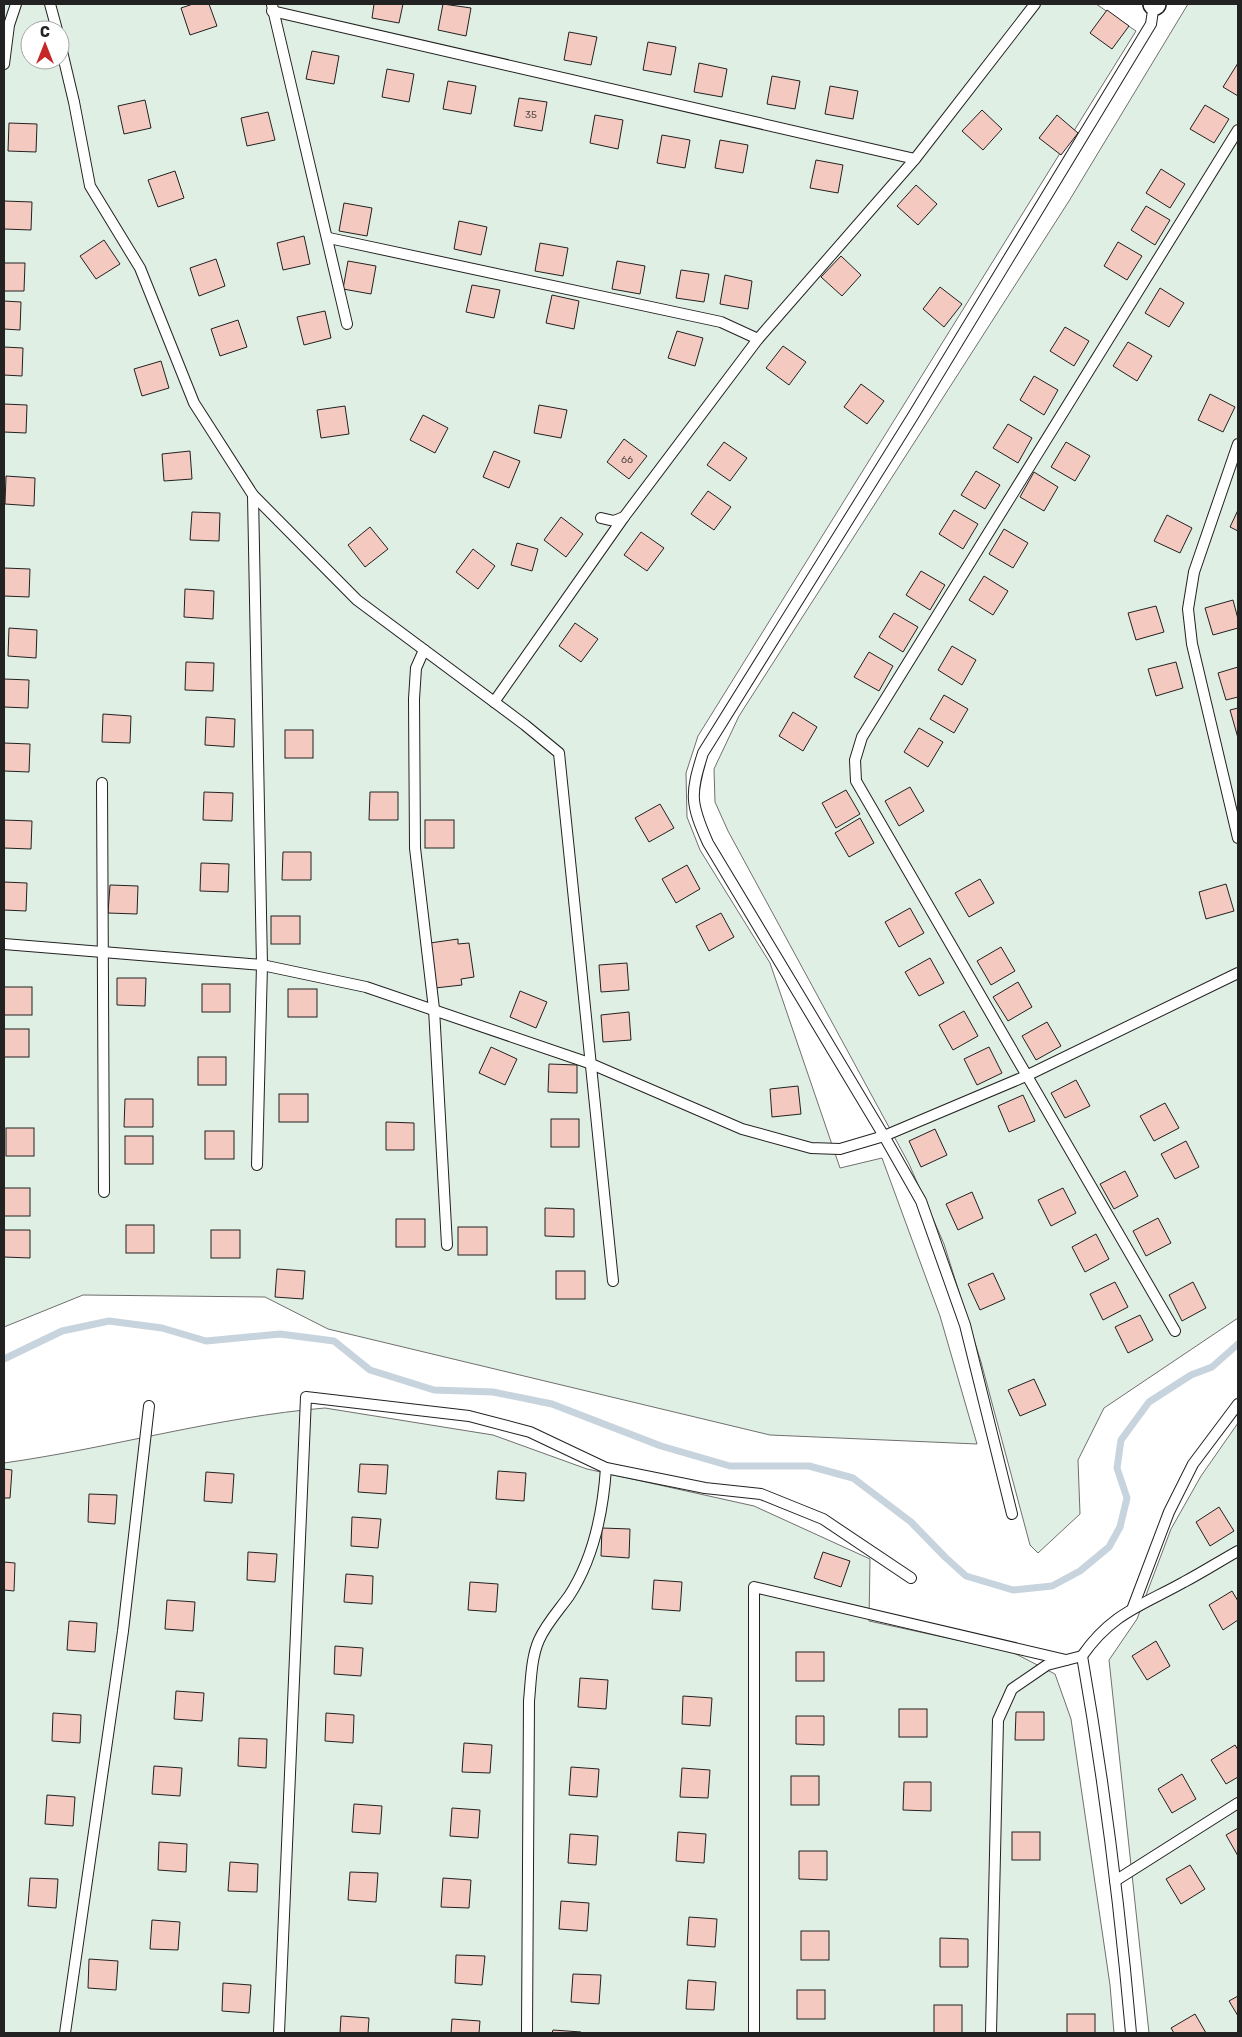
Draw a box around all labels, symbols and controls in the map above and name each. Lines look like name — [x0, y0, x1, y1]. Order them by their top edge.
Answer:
north arrow — [20, 20, 70, 70]
text: С — [40, 24, 50, 41]
house number: 35 — [525, 109, 537, 121]
house number: 66 — [621, 454, 633, 466]

